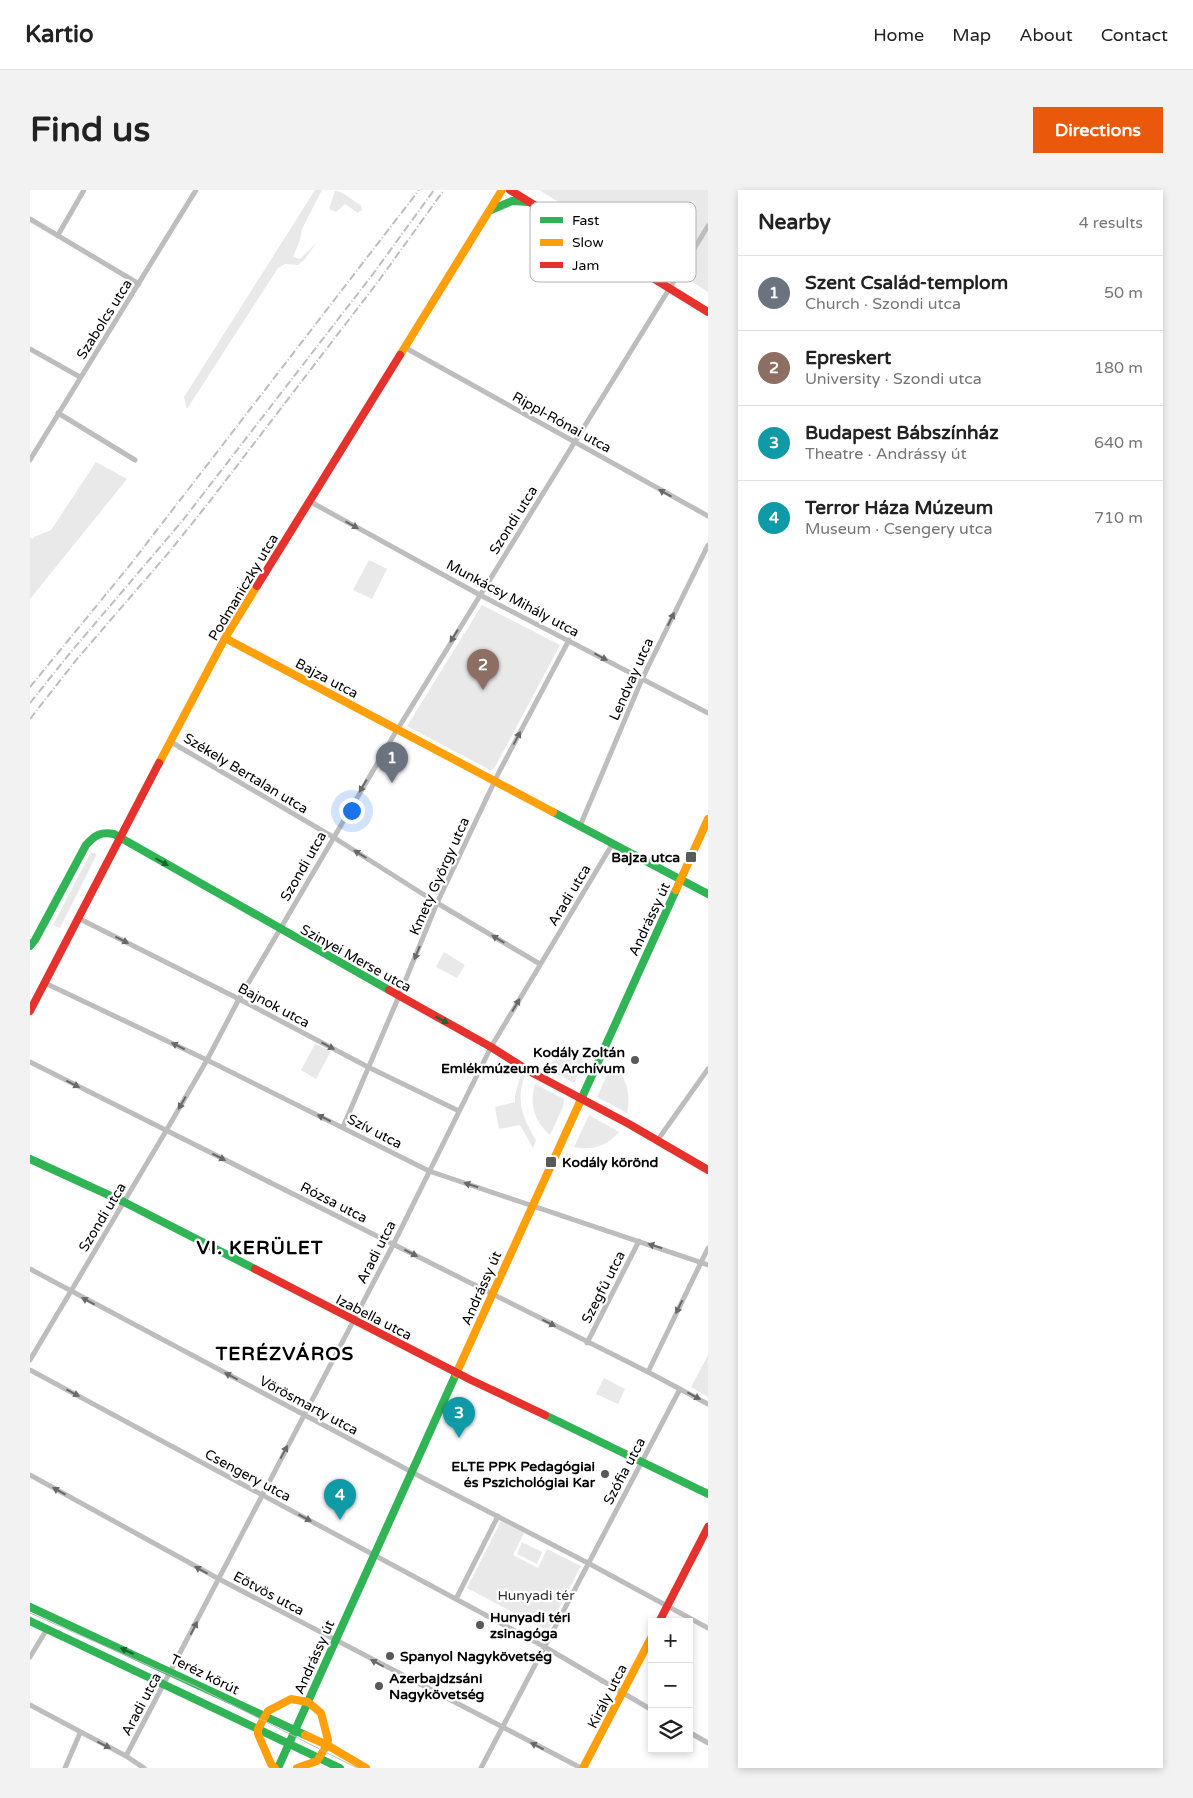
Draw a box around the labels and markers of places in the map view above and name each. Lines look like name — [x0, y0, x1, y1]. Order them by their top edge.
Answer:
pin: 2 — [467, 649, 499, 690]
pin: 1 — [376, 742, 408, 783]
place label: Bajza utca — [611, 849, 680, 866]
marker: Bajza utca — [684, 850, 698, 864]
place label: Kodály Zoltán Emlékmúzeum és Archívum — [441, 1044, 625, 1077]
marker: Kodály Zoltán Emlékmúzeum és Archívum — [629, 1054, 641, 1066]
place label: Kodály körönd — [562, 1154, 658, 1171]
marker: Kodály körönd — [544, 1155, 558, 1169]
pin: 3 — [443, 1397, 475, 1438]
place label: ELTE PPK Pedagógiai és Pszichológiai Kar — [451, 1458, 596, 1491]
marker: ELTE PPK Pedagógiai és Pszichológiai Kar — [599, 1468, 611, 1480]
pin: 4 — [324, 1479, 356, 1520]
place label: Hunyadi téri zsinagóga — [490, 1609, 571, 1642]
marker: Hunyadi téri zsinagóga — [474, 1619, 486, 1631]
place label: Spanyol Nagykövetség — [400, 1648, 552, 1665]
marker: Spanyol Nagykövetség — [384, 1650, 396, 1662]
place label: Azerbajdzsáni Nagykövetség — [389, 1670, 485, 1703]
marker: Azerbajdzsáni Nagykövetség — [373, 1680, 385, 1692]

